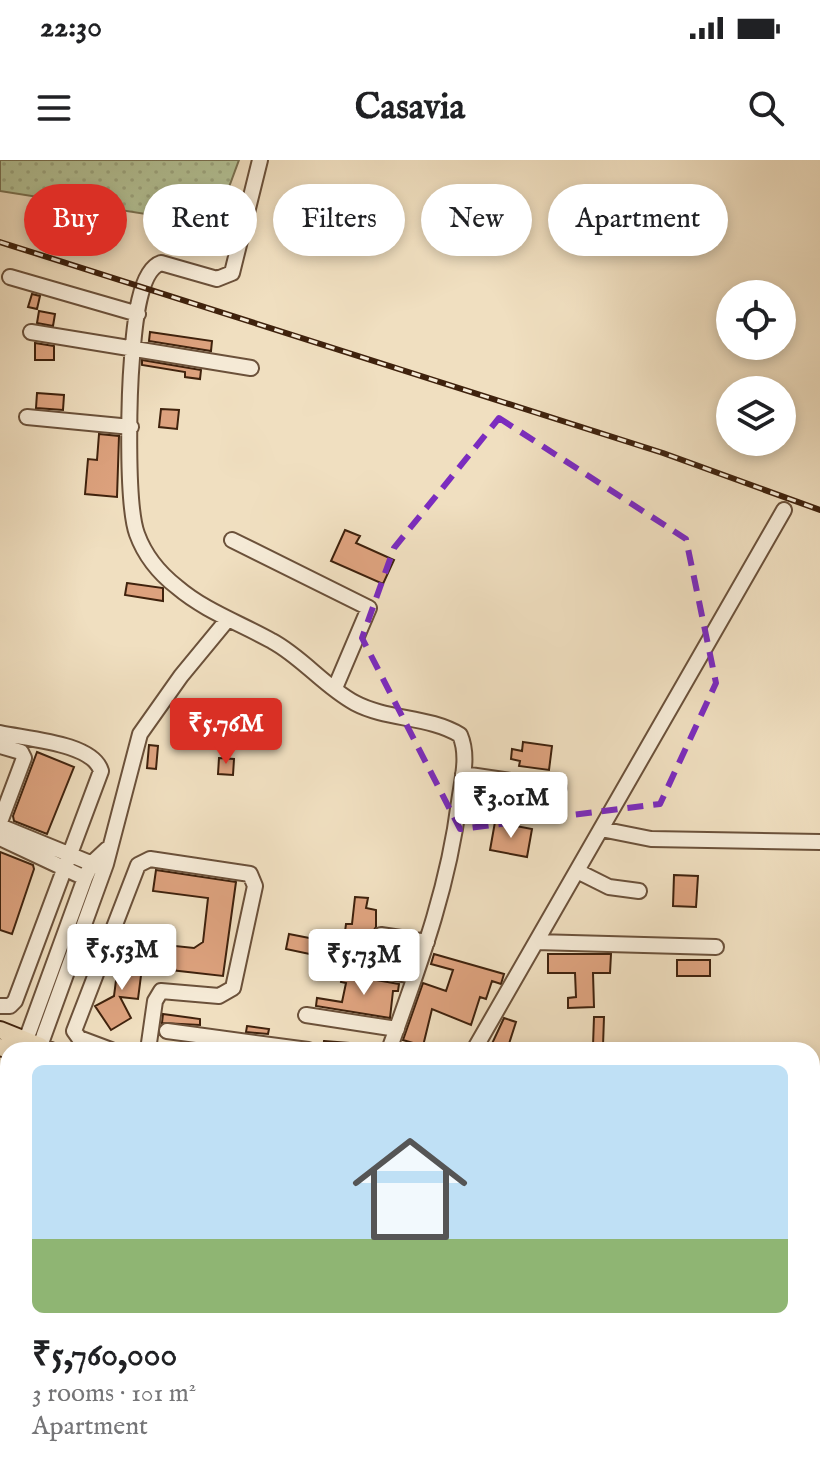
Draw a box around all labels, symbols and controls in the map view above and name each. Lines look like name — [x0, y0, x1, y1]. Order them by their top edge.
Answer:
text: 22:30 — [40, 9, 102, 47]
text: Casavia — [355, 85, 465, 131]
icon: menu — [32, 86, 76, 130]
icon: search — [744, 86, 788, 130]
chip: Buy — [24, 184, 127, 256]
chip: Rent — [143, 184, 257, 256]
chip: Filters — [273, 184, 405, 256]
chip: New — [421, 184, 532, 256]
chip: Apartment — [548, 184, 728, 256]
map controls — [716, 280, 796, 456]
button: locate — [716, 280, 796, 360]
button: layers — [716, 376, 796, 456]
pin: ₹5.76M — [161, 698, 291, 766]
text: ₹5.76M — [188, 707, 264, 740]
pin: ₹3.01M — [446, 772, 576, 840]
text: ₹3.01M — [473, 781, 549, 814]
pin: ₹5.53M — [57, 924, 187, 992]
pin: ₹5.73M — [299, 929, 429, 997]
text: ₹5.53M — [85, 933, 159, 966]
text: ₹5.73M — [327, 938, 401, 971]
icon: home — [338, 1117, 482, 1261]
text: ₹5,760,000 — [32, 1334, 177, 1377]
text: 3 rooms · 101 m² — [32, 1377, 196, 1410]
text: Apartment — [32, 1410, 148, 1443]

